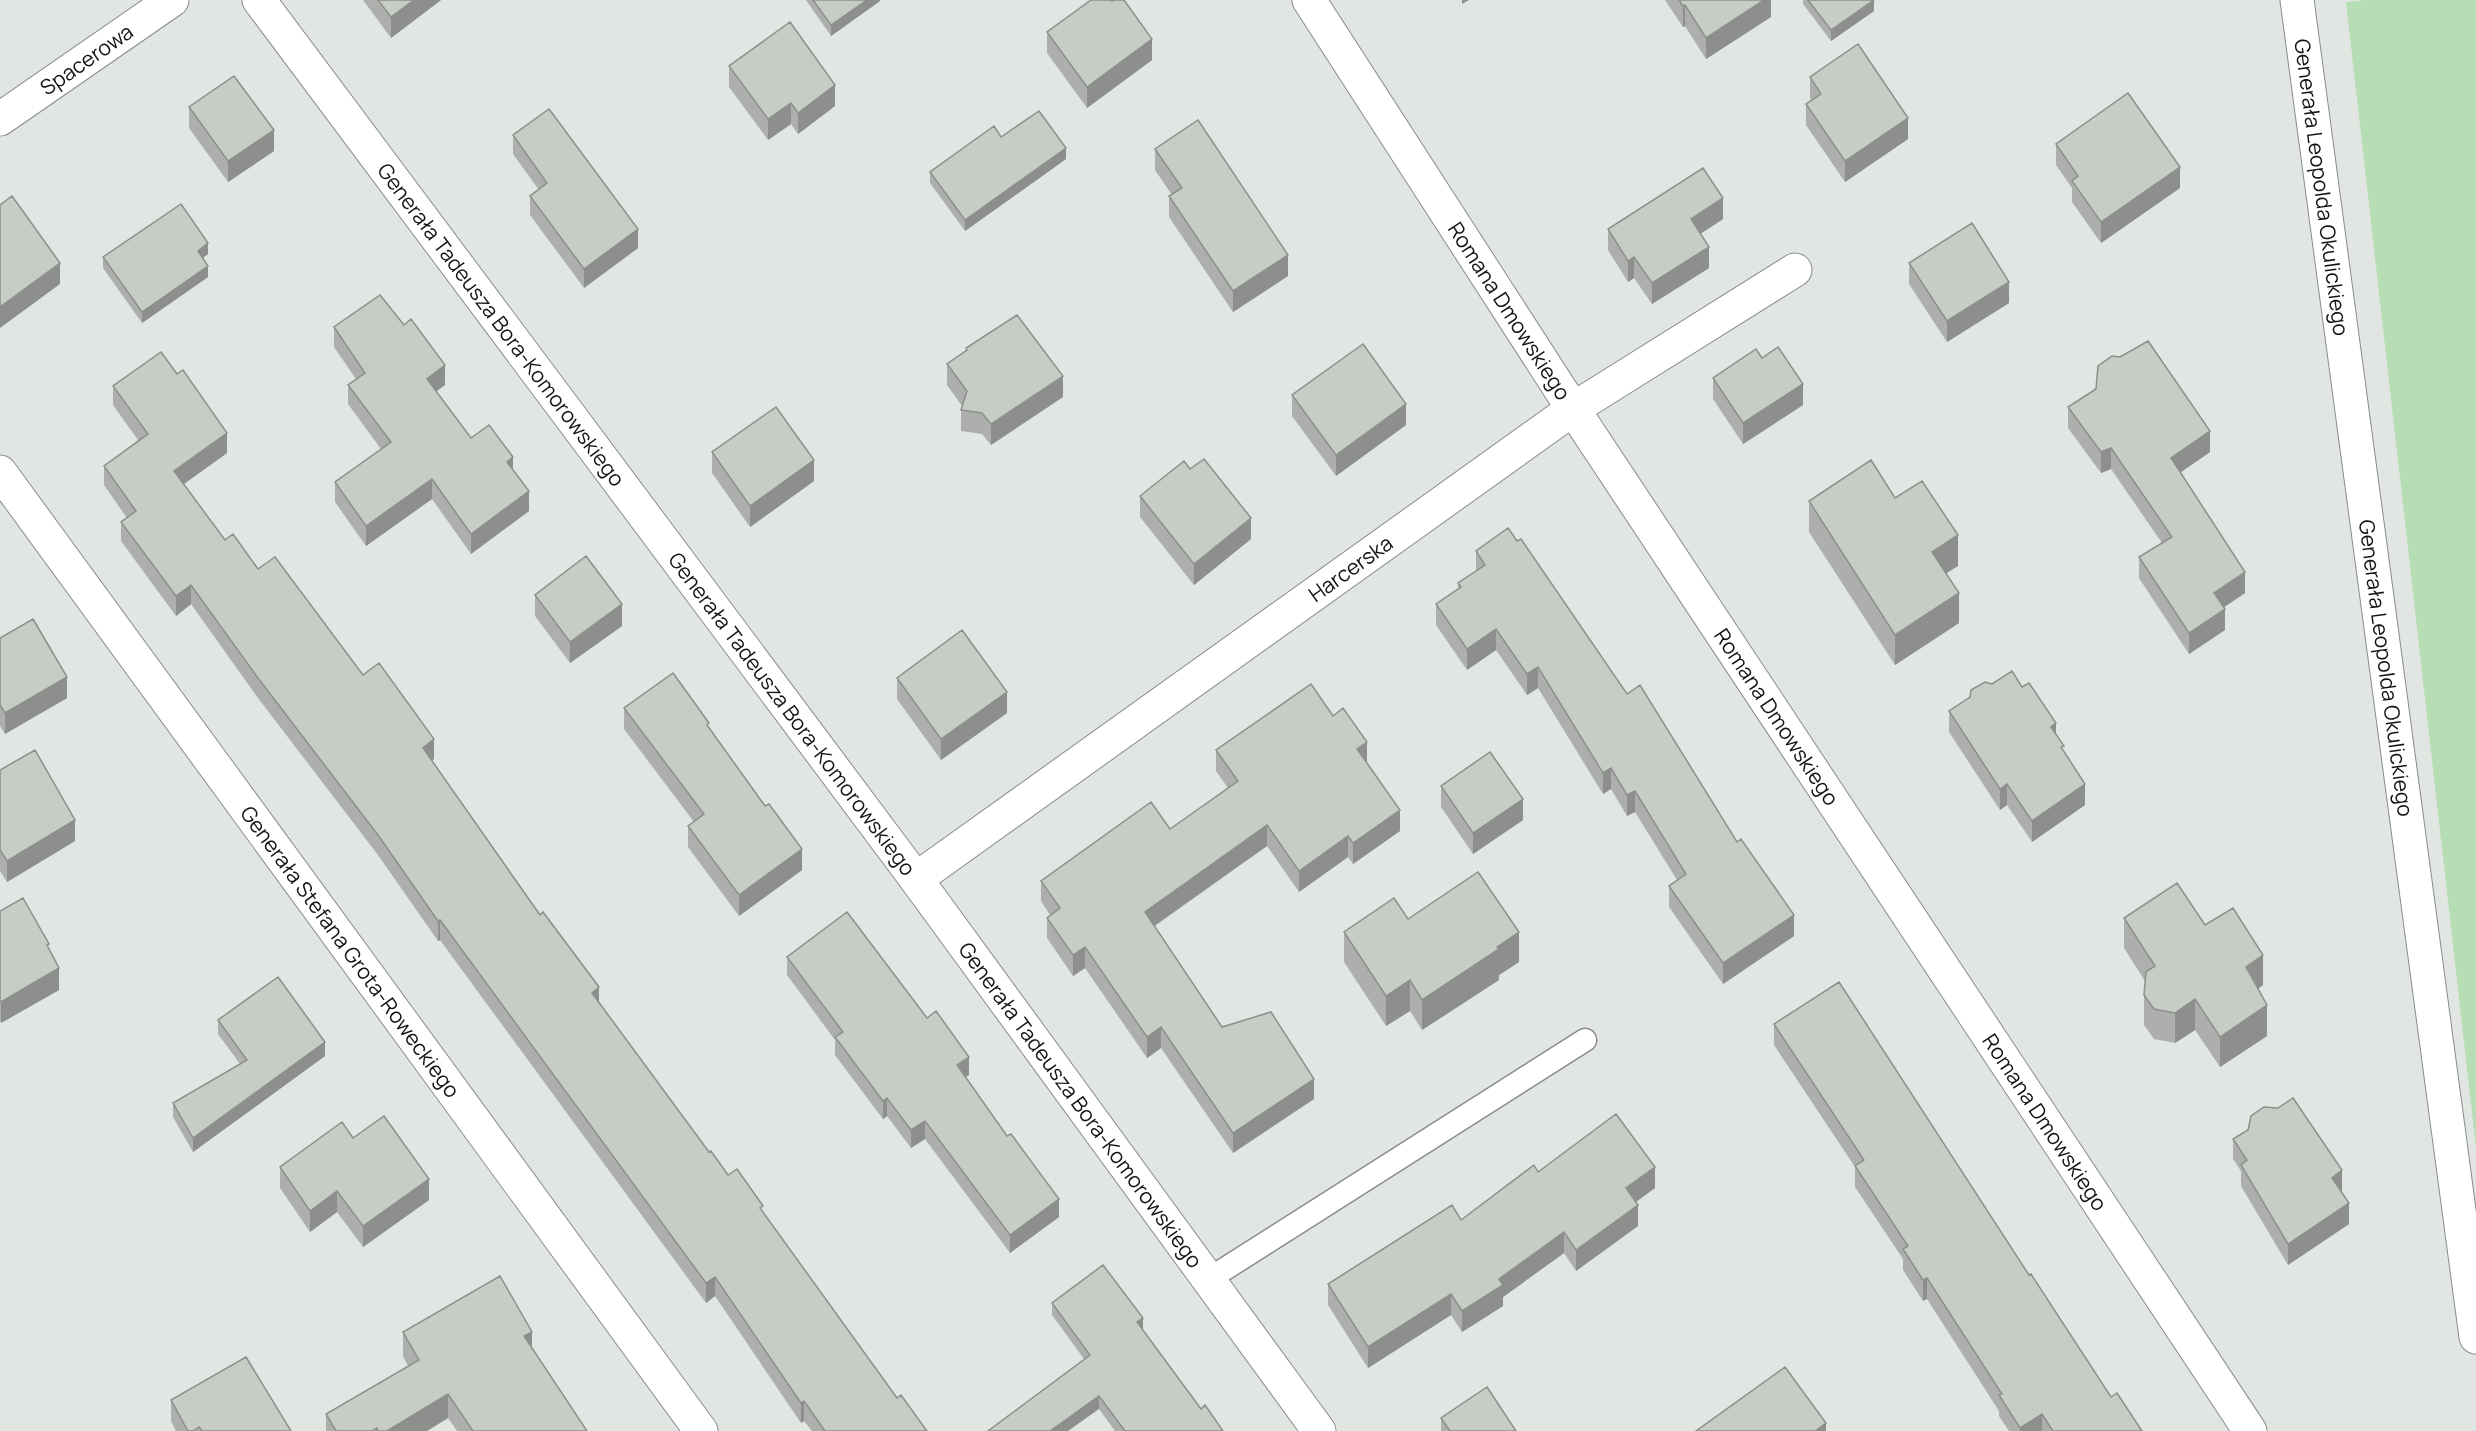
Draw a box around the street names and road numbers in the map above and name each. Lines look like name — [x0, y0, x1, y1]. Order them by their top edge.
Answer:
street label: Spacerowa — [34, 17, 138, 101]
street label: Generała Leopolda Okulickiego — [2288, 37, 2356, 337]
street label: Generała Tadeusza Bora-Komorowskiego — [371, 157, 631, 492]
street label: Romana Dmowskiego — [1442, 216, 1577, 405]
street label: Generała Leopolda Okulickiego — [2353, 518, 2420, 818]
street label: Harcerska — [1303, 529, 1398, 608]
street label: Generała Tadeusza Bora-Komorowskiego — [662, 546, 922, 881]
street label: Romana Dmowskiego — [1708, 623, 1846, 811]
street label: Generała Stefana Grota-Roweckiego — [235, 800, 467, 1103]
street label: Generała Tadeusza Bora-Komorowskiego — [953, 936, 1209, 1273]
street label: Romana Dmowskiego — [1977, 1028, 2114, 1216]

